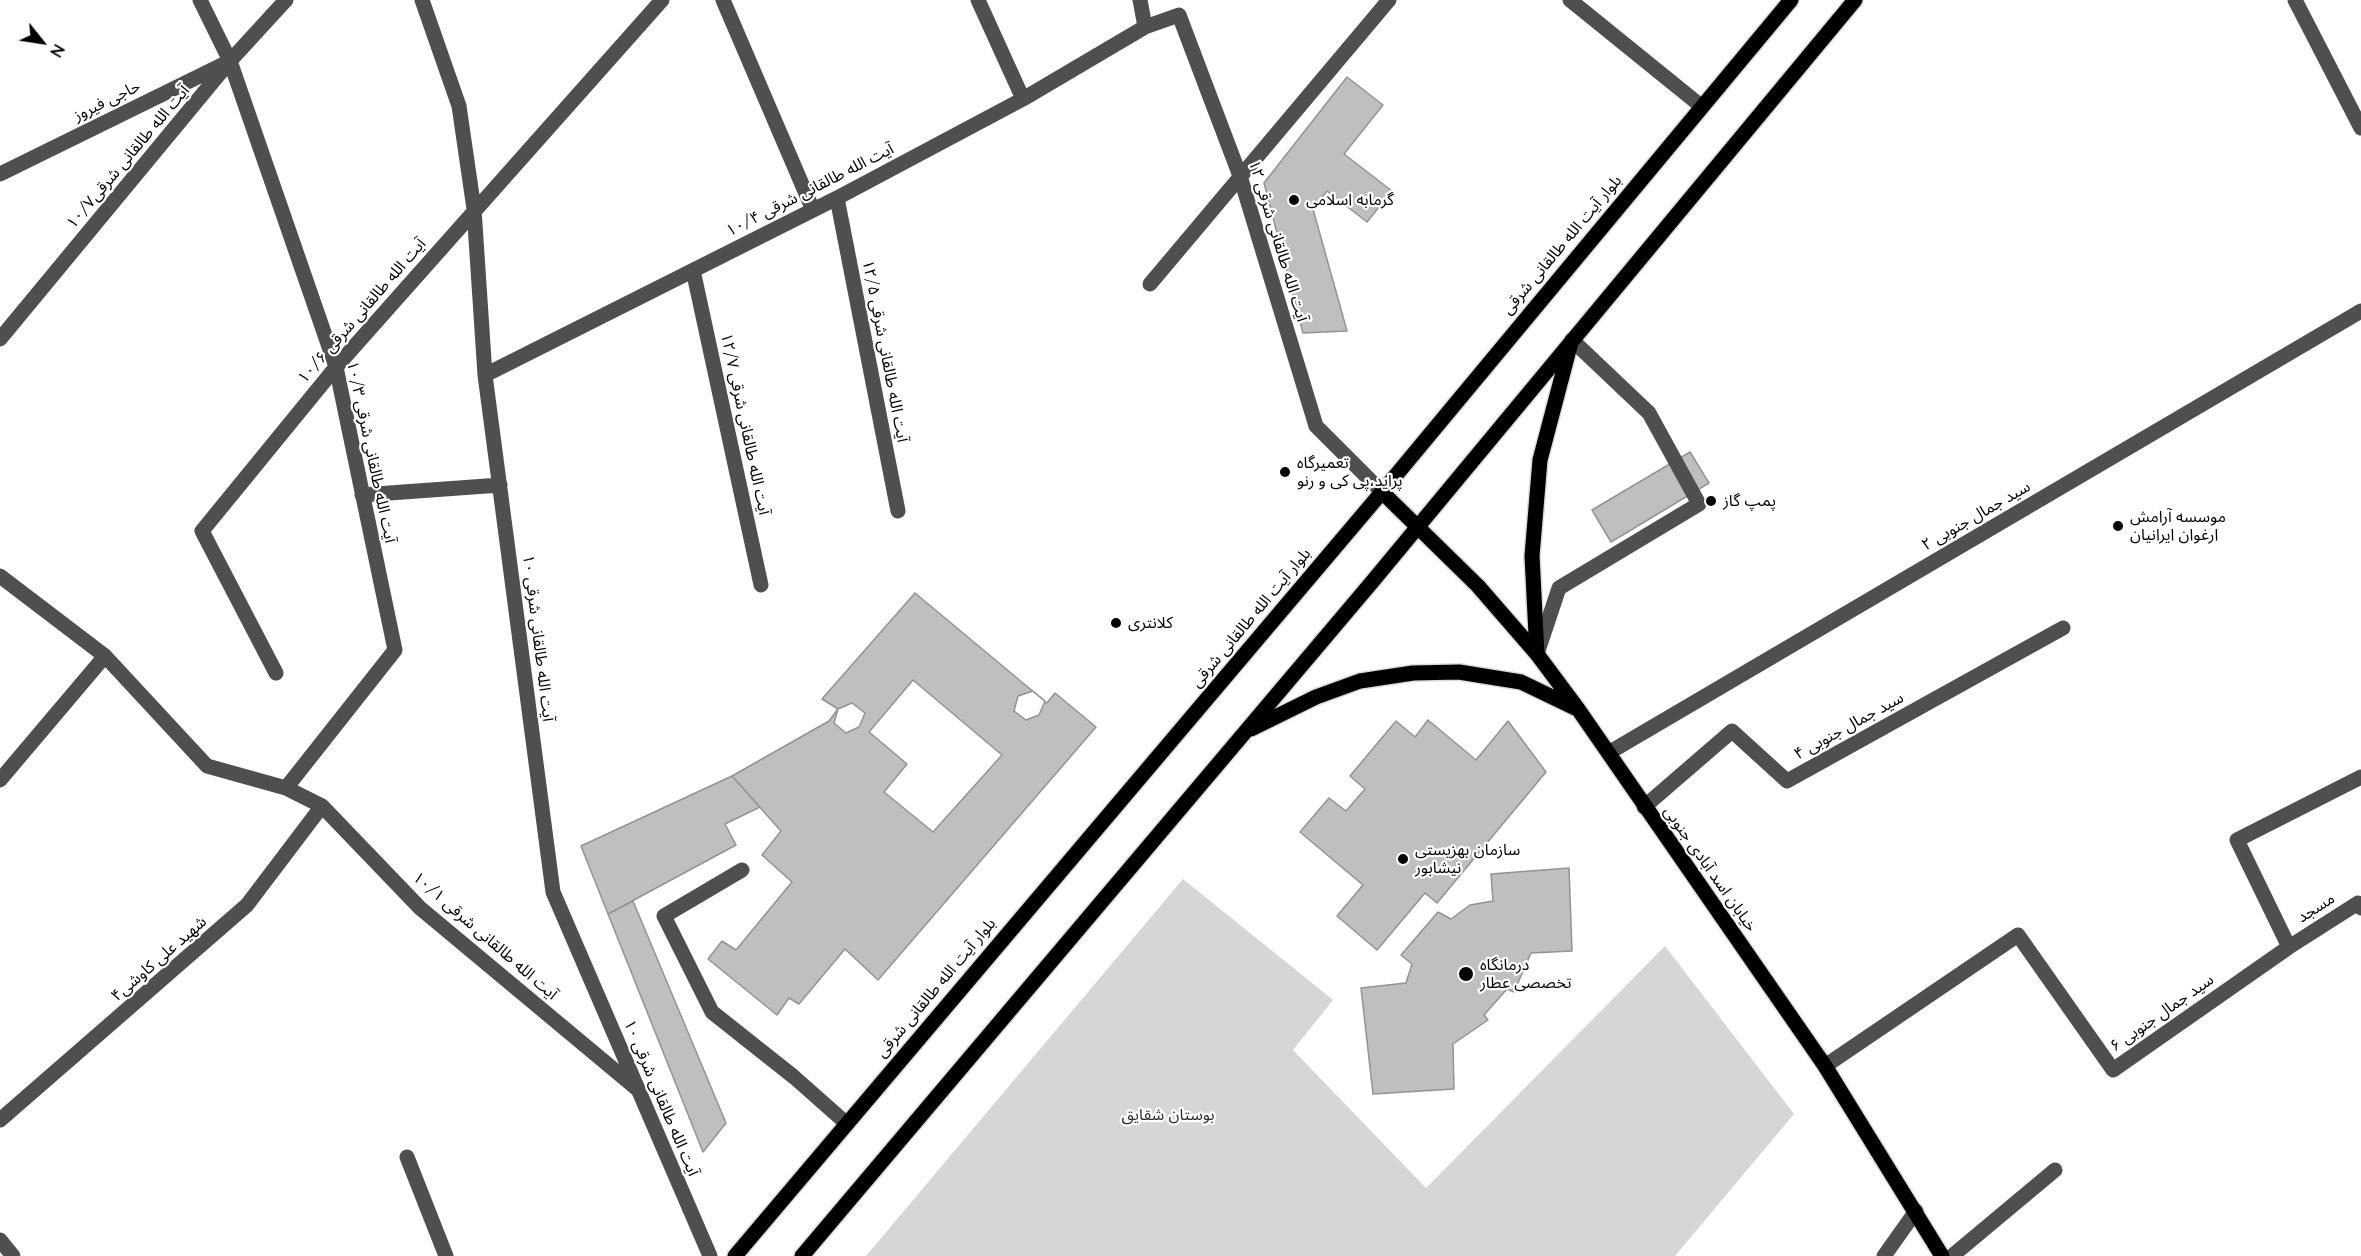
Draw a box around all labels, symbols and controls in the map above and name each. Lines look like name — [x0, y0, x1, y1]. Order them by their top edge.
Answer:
north arrow — [12, 12, 72, 72]
text: N — [46, 41, 69, 61]
street label: حاجی فیروز — [70, 77, 144, 125]
street label: آیت الله طالقانی شرقی۱۰/۷ — [62, 81, 194, 233]
street label: آیت الله طالقانی شرقی ۱۰/۴ — [723, 139, 897, 241]
street label: آیت الله طالقانی شرقی ۱۲ — [1244, 158, 1312, 324]
street label: بلوار آیت الله طالقانی شرقی — [1498, 171, 1626, 319]
place label: گرمابه اسلامی — [1306, 190, 1394, 210]
marker: گرمابه اسلامی — [1287, 193, 1301, 207]
street label: آیت الله طالقانی شرقی ۱۰/۶ — [294, 235, 430, 387]
street label: آیت الله طالقانی شرقی ۱۲/۵ — [858, 258, 912, 444]
street label: آیت الله طالقانی شرقی ۱۲/۷ — [716, 331, 774, 517]
street label: آیت الله طالقانی شرقی ۱۰/۳ — [342, 359, 400, 545]
place label: تعمیرگاه پراید،پی کی و رنو — [1297, 453, 1403, 491]
marker: تعمیرگاه پراید،پی کی و رنو — [1278, 465, 1292, 479]
street label: سید جمال جنوبی ۲ — [1918, 477, 2034, 555]
place label: پمپ گاز — [1723, 491, 1776, 511]
marker: پمپ گاز — [1704, 494, 1718, 508]
place label: موسسه آرامش ارغوان ایرانیان — [2130, 507, 2226, 545]
marker: موسسه آرامش ارغوان ایرانیان — [2111, 519, 2125, 533]
street label: بلوار آیت الله طالقانی شرقی — [1187, 544, 1315, 692]
street label: آیت الله طالقانی شرقی ۱۰ — [518, 553, 558, 723]
place label: کلانتری — [1128, 613, 1173, 633]
marker: کلانتری — [1109, 616, 1123, 630]
street label: سید جمال جنوبی ۴ — [1791, 688, 1907, 764]
street label: خیابان اسد آبادی جنوبی — [1659, 802, 1761, 936]
place label: سازمان بهزیستی نیشابور — [1415, 840, 1520, 878]
marker: سازمان بهزیستی نیشابور — [1396, 852, 1410, 866]
street label: آیت الله طالقانی شرقی ۱۰/۱ — [409, 868, 561, 1004]
street label: مسجد — [2294, 889, 2338, 927]
street label: شهید علی کاوشی۴ — [107, 912, 211, 1006]
street label: بلوار آیت الله طالقانی شرقی — [872, 914, 1000, 1062]
place label: درمانگاه تخصصی عطار — [1480, 955, 1571, 993]
marker: درمانگاه تخصصی عطار — [1457, 965, 1475, 983]
street label: سید جمال جنوبی ۶ — [2106, 970, 2218, 1056]
street label: آیت الله طالقانی شرقی ۱۰ — [619, 1017, 703, 1179]
park label: بوستان شقایق — [1121, 1105, 1215, 1125]

